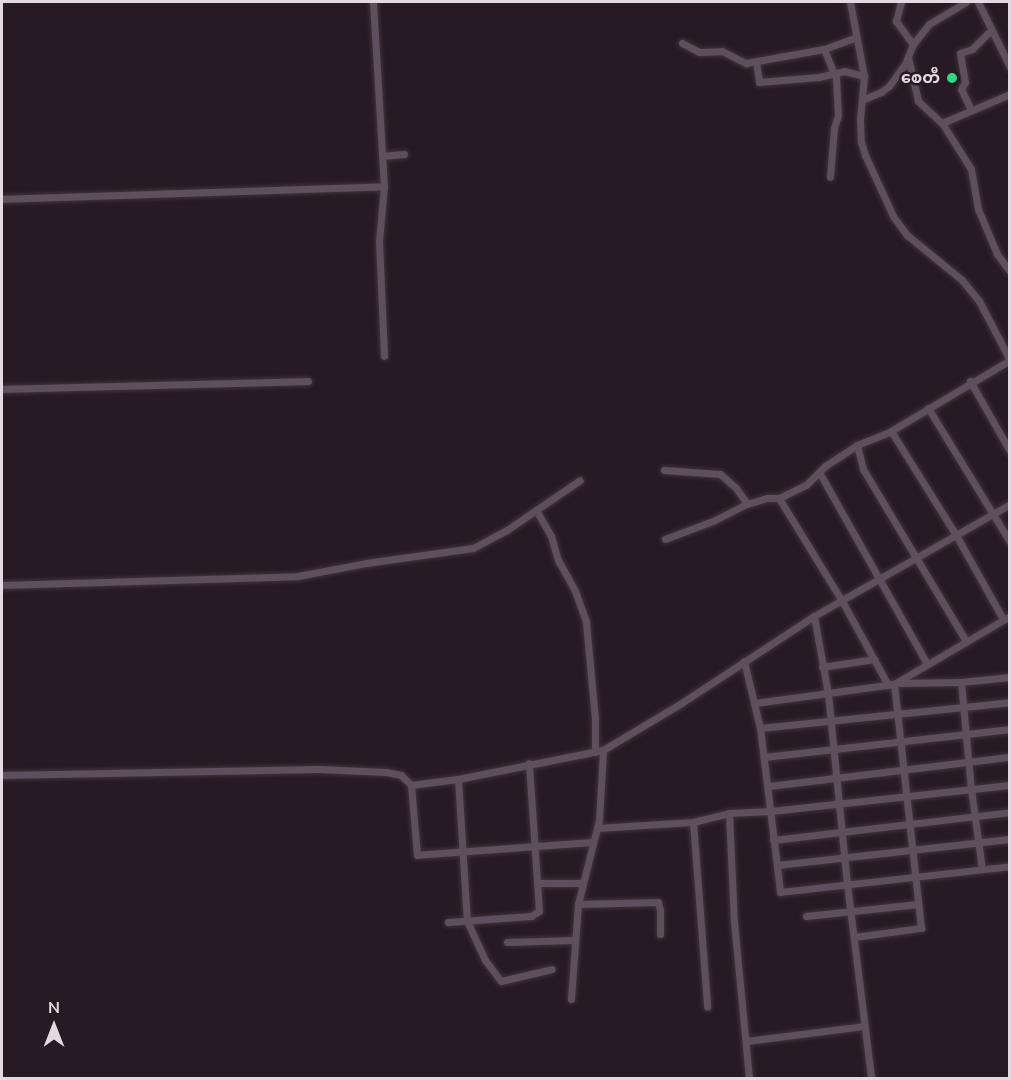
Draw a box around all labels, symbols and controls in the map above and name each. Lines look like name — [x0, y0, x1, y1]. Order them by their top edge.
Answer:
place label: စေတီ — [901, 68, 940, 88]
marker: စေတီ — [945, 71, 959, 85]
north arrow — [24, 996, 84, 1056]
text: N — [48, 997, 60, 1019]

